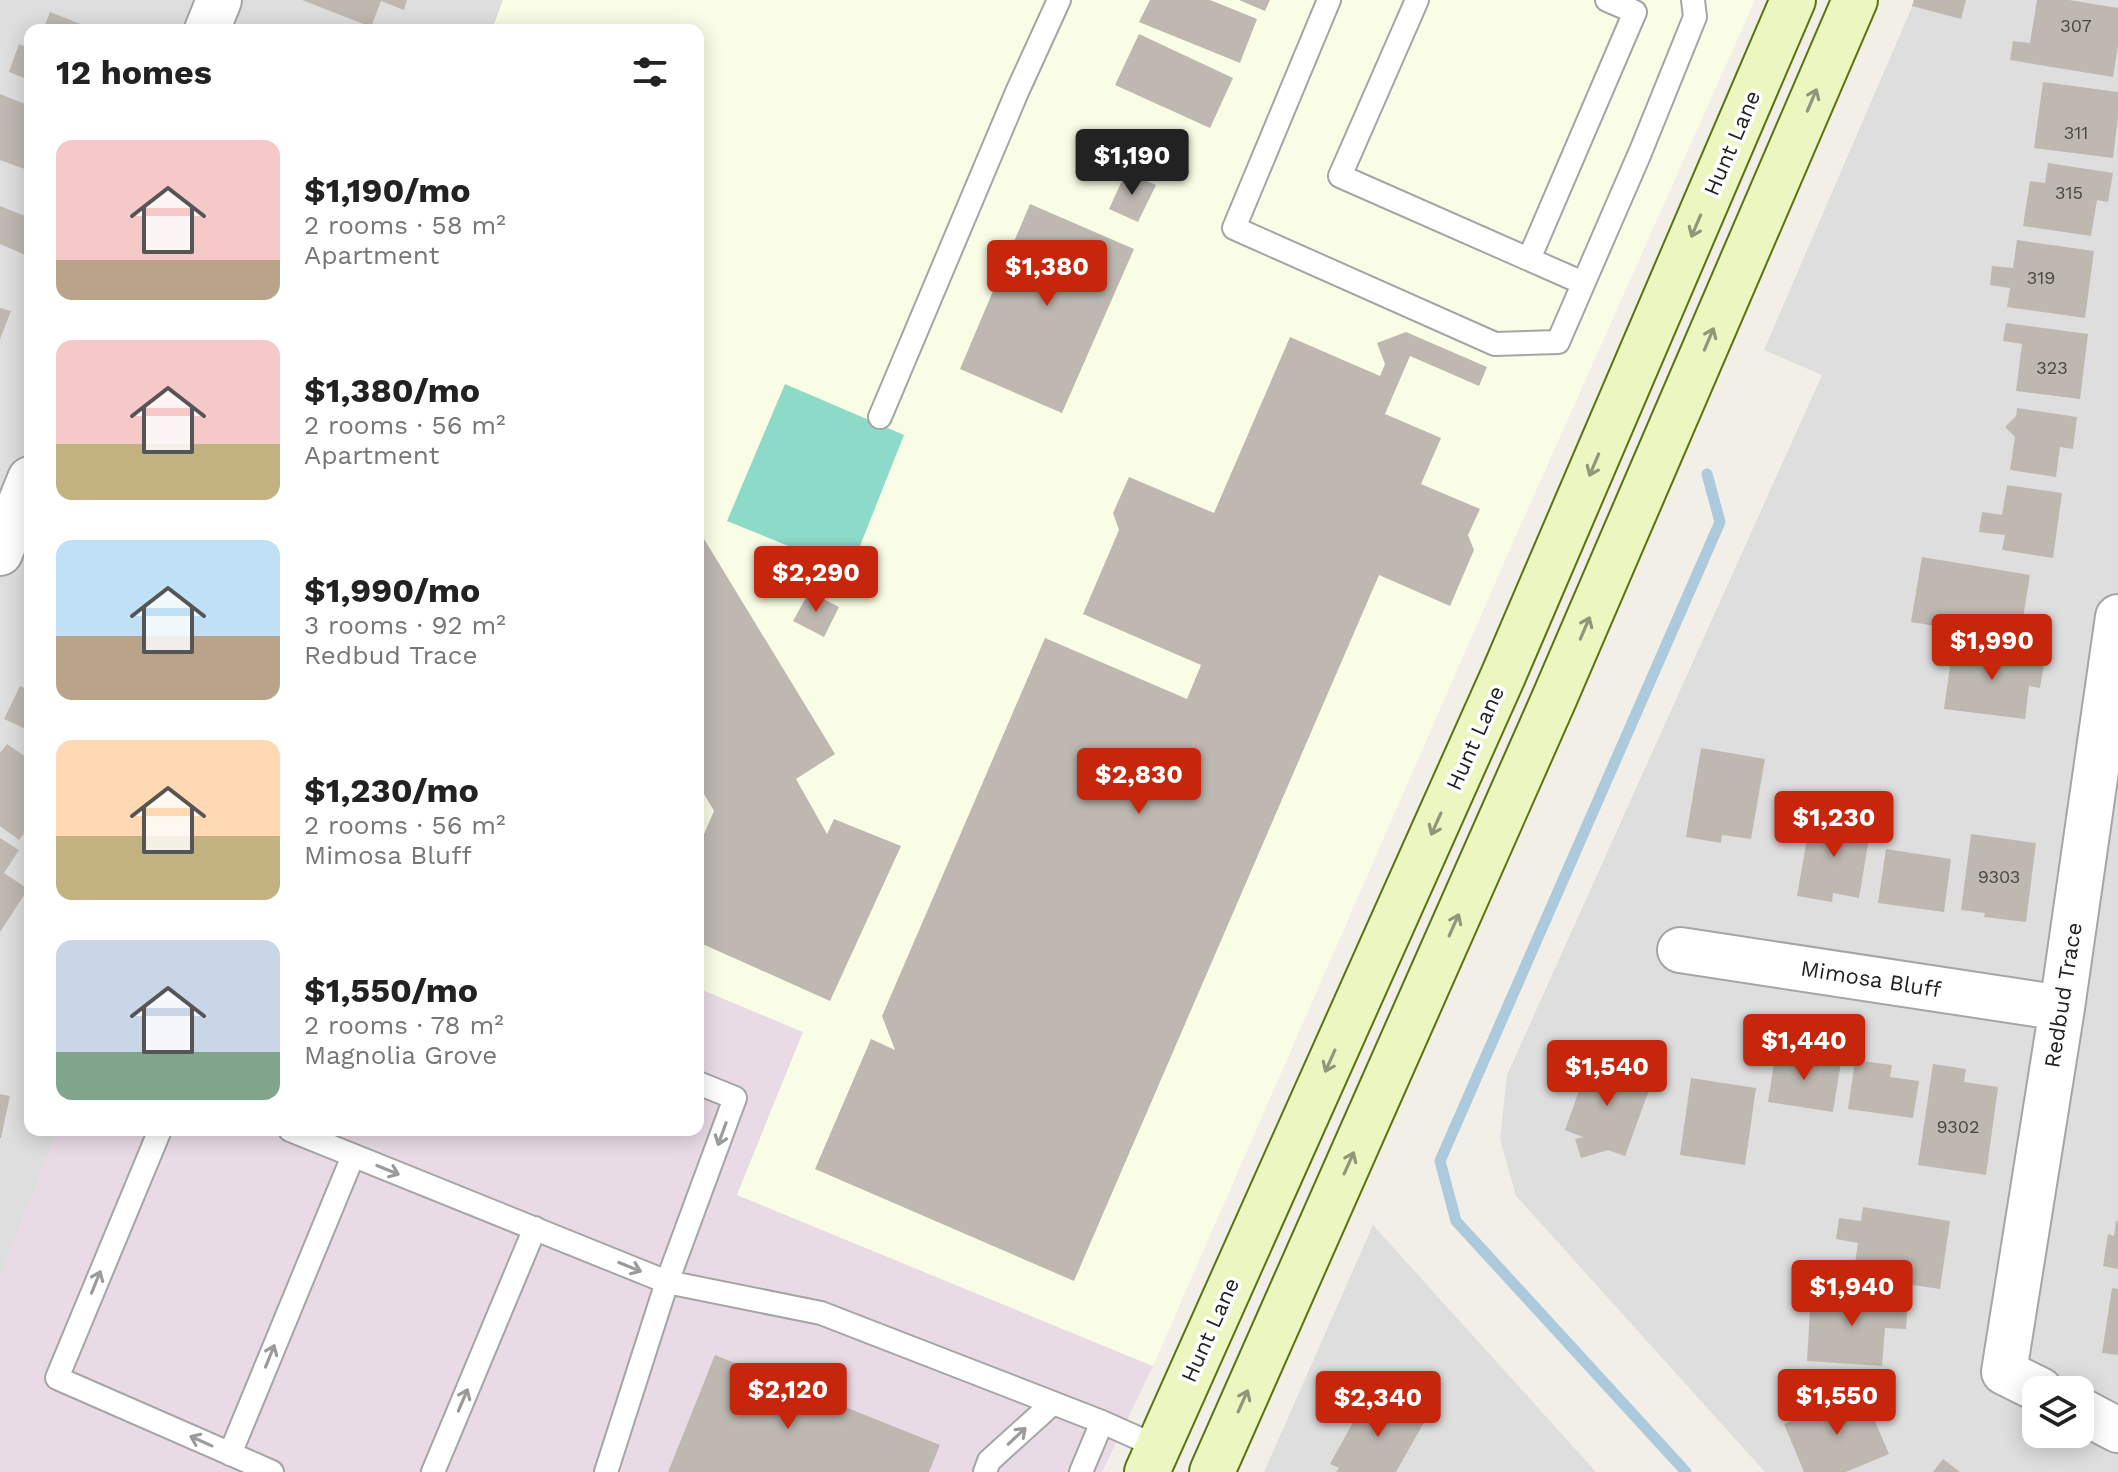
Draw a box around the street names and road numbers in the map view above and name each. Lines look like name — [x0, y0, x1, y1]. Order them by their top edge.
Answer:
street label: Hunt Lane — [1699, 87, 1765, 199]
street label: Hunt Lane — [1441, 682, 1509, 794]
street label: Redbud Trace — [2039, 921, 2087, 1069]
street label: Mimosa Bluff — [1799, 956, 1944, 1003]
street label: Hunt Lane — [1176, 1274, 1244, 1386]

